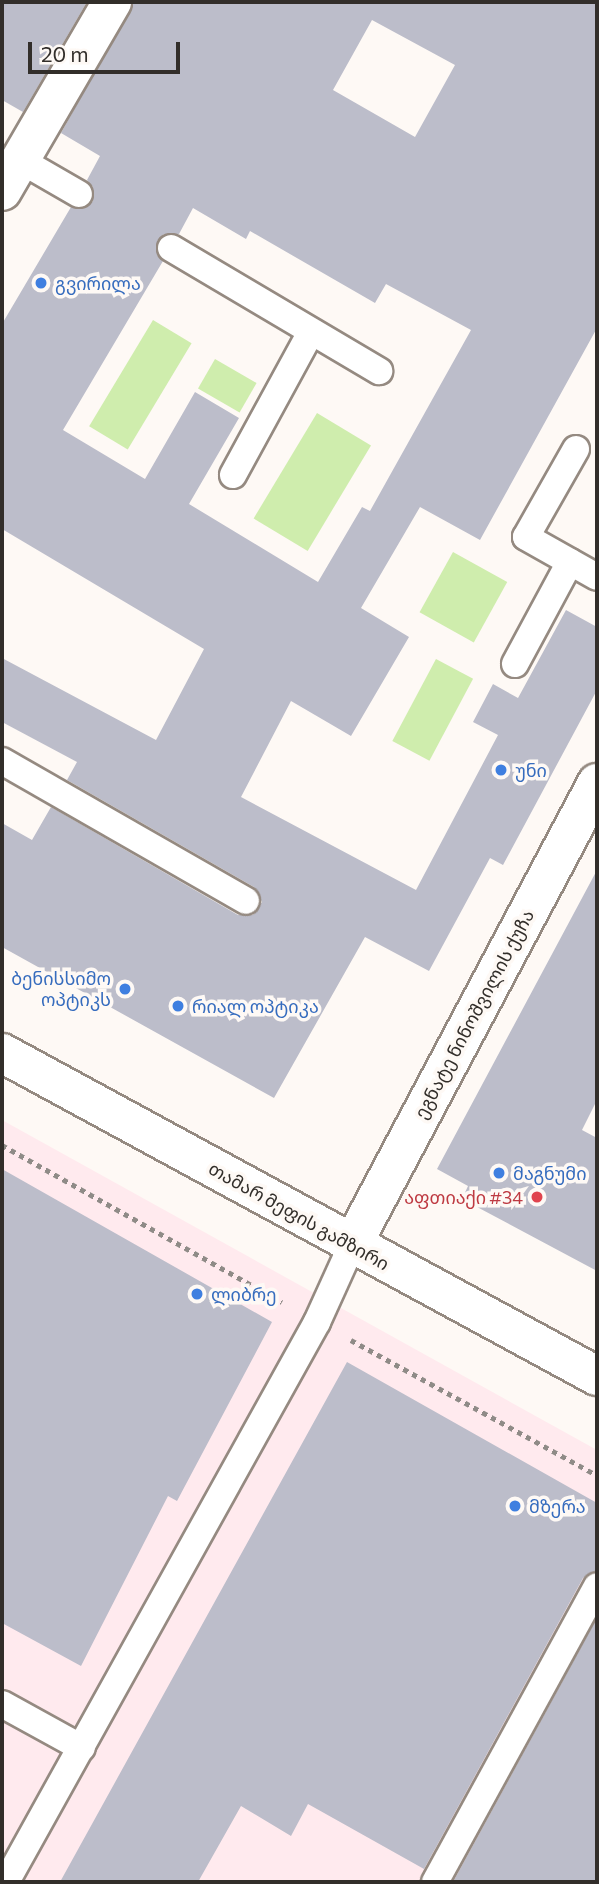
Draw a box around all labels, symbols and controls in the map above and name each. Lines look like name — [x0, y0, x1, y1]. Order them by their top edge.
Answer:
scale bar — [32, 28, 184, 72]
text: 20 m — [41, 41, 89, 66]
place label: გვირილა — [55, 272, 141, 294]
marker: გვირილა — [33, 275, 49, 291]
place label: უნი — [515, 759, 547, 781]
marker: უნი — [493, 762, 509, 778]
street label: ეგნატე ნინოშვილის ქუჩა — [410, 906, 538, 1122]
place label: ბენისსიმო ოპტიკს — [11, 968, 111, 1010]
marker: ბენისსიმო ოპტიკს — [117, 981, 133, 997]
place label: რიალ ოპტიკა — [192, 995, 319, 1017]
marker: რიალ ოპტიკა — [170, 998, 186, 1014]
street label: თამარ მეფის გამზირი — [205, 1157, 393, 1275]
place label: მაგნუმი — [513, 1162, 587, 1184]
marker: მაგნუმი — [491, 1165, 507, 1181]
place label: აფთიაქი #34 — [404, 1186, 523, 1208]
marker: აფთიაქი #34 — [529, 1189, 545, 1205]
place label: ლიბრე — [211, 1283, 277, 1305]
marker: ლიბრე — [189, 1286, 205, 1302]
place label: მზერა — [529, 1495, 586, 1517]
marker: მზერა — [507, 1498, 523, 1514]

